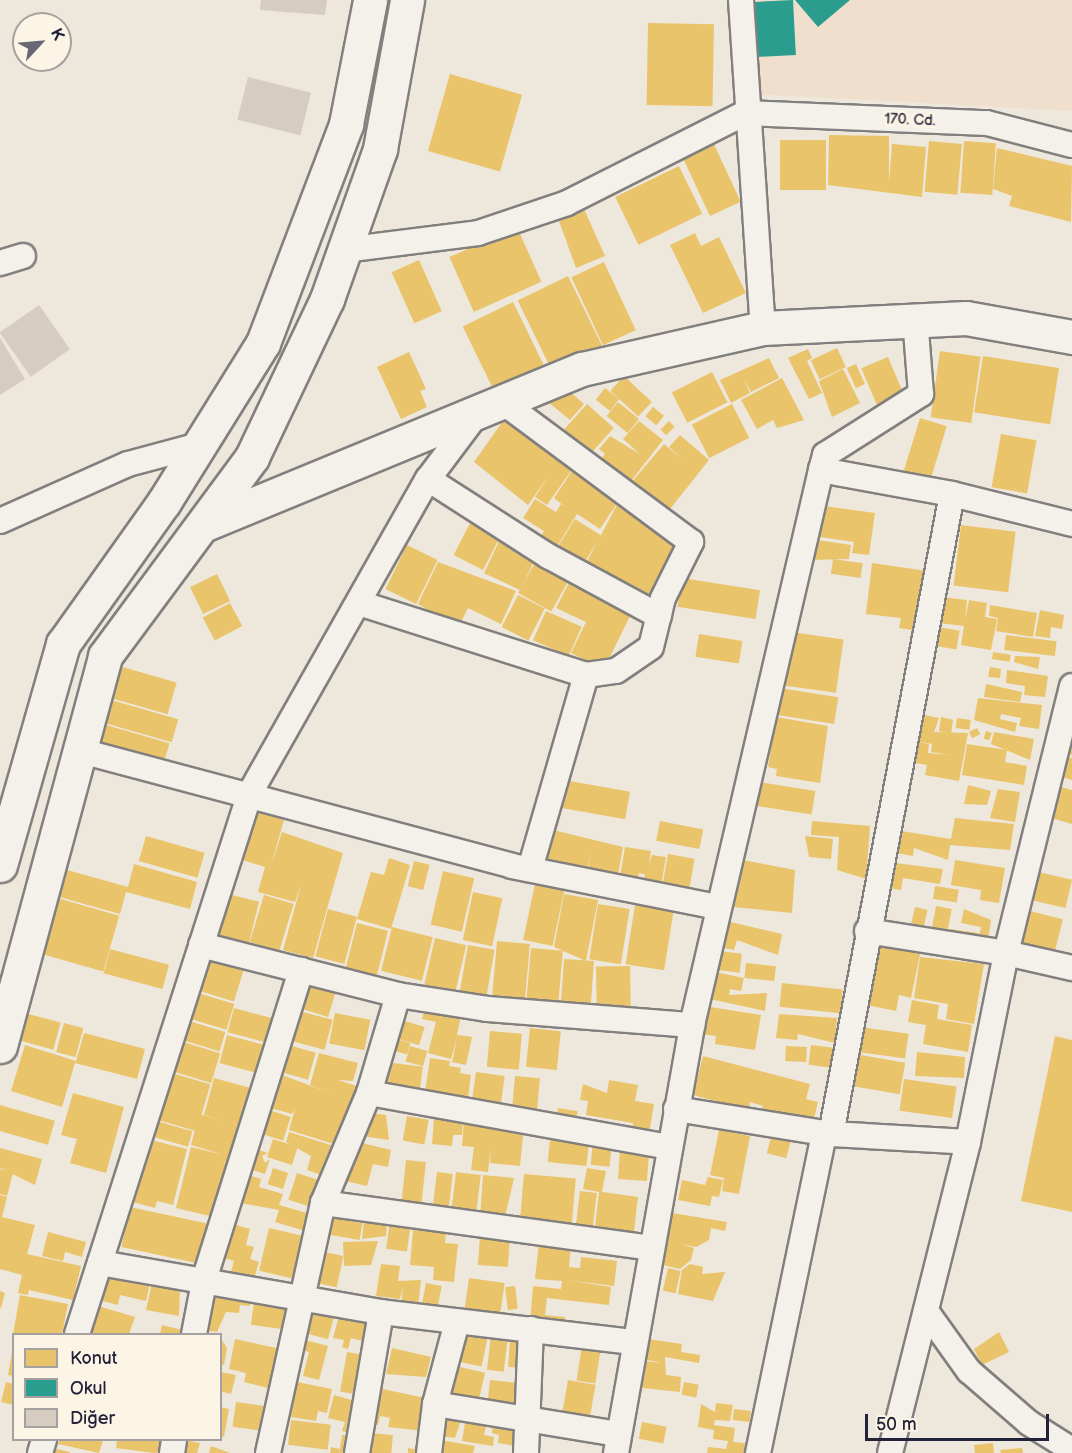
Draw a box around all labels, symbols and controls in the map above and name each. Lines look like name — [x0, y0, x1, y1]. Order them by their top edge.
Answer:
north arrow — [12, 12, 72, 72]
text: K — [46, 26, 68, 44]
street label: 170. Cd. — [884, 110, 936, 130]
legend — [12, 1333, 222, 1441]
text: Konut — [70, 1348, 117, 1369]
text: Okul — [70, 1378, 106, 1399]
scale bar — [868, 1402, 1052, 1440]
text: Diğer — [70, 1408, 115, 1429]
text: 50 m — [876, 1414, 917, 1435]

